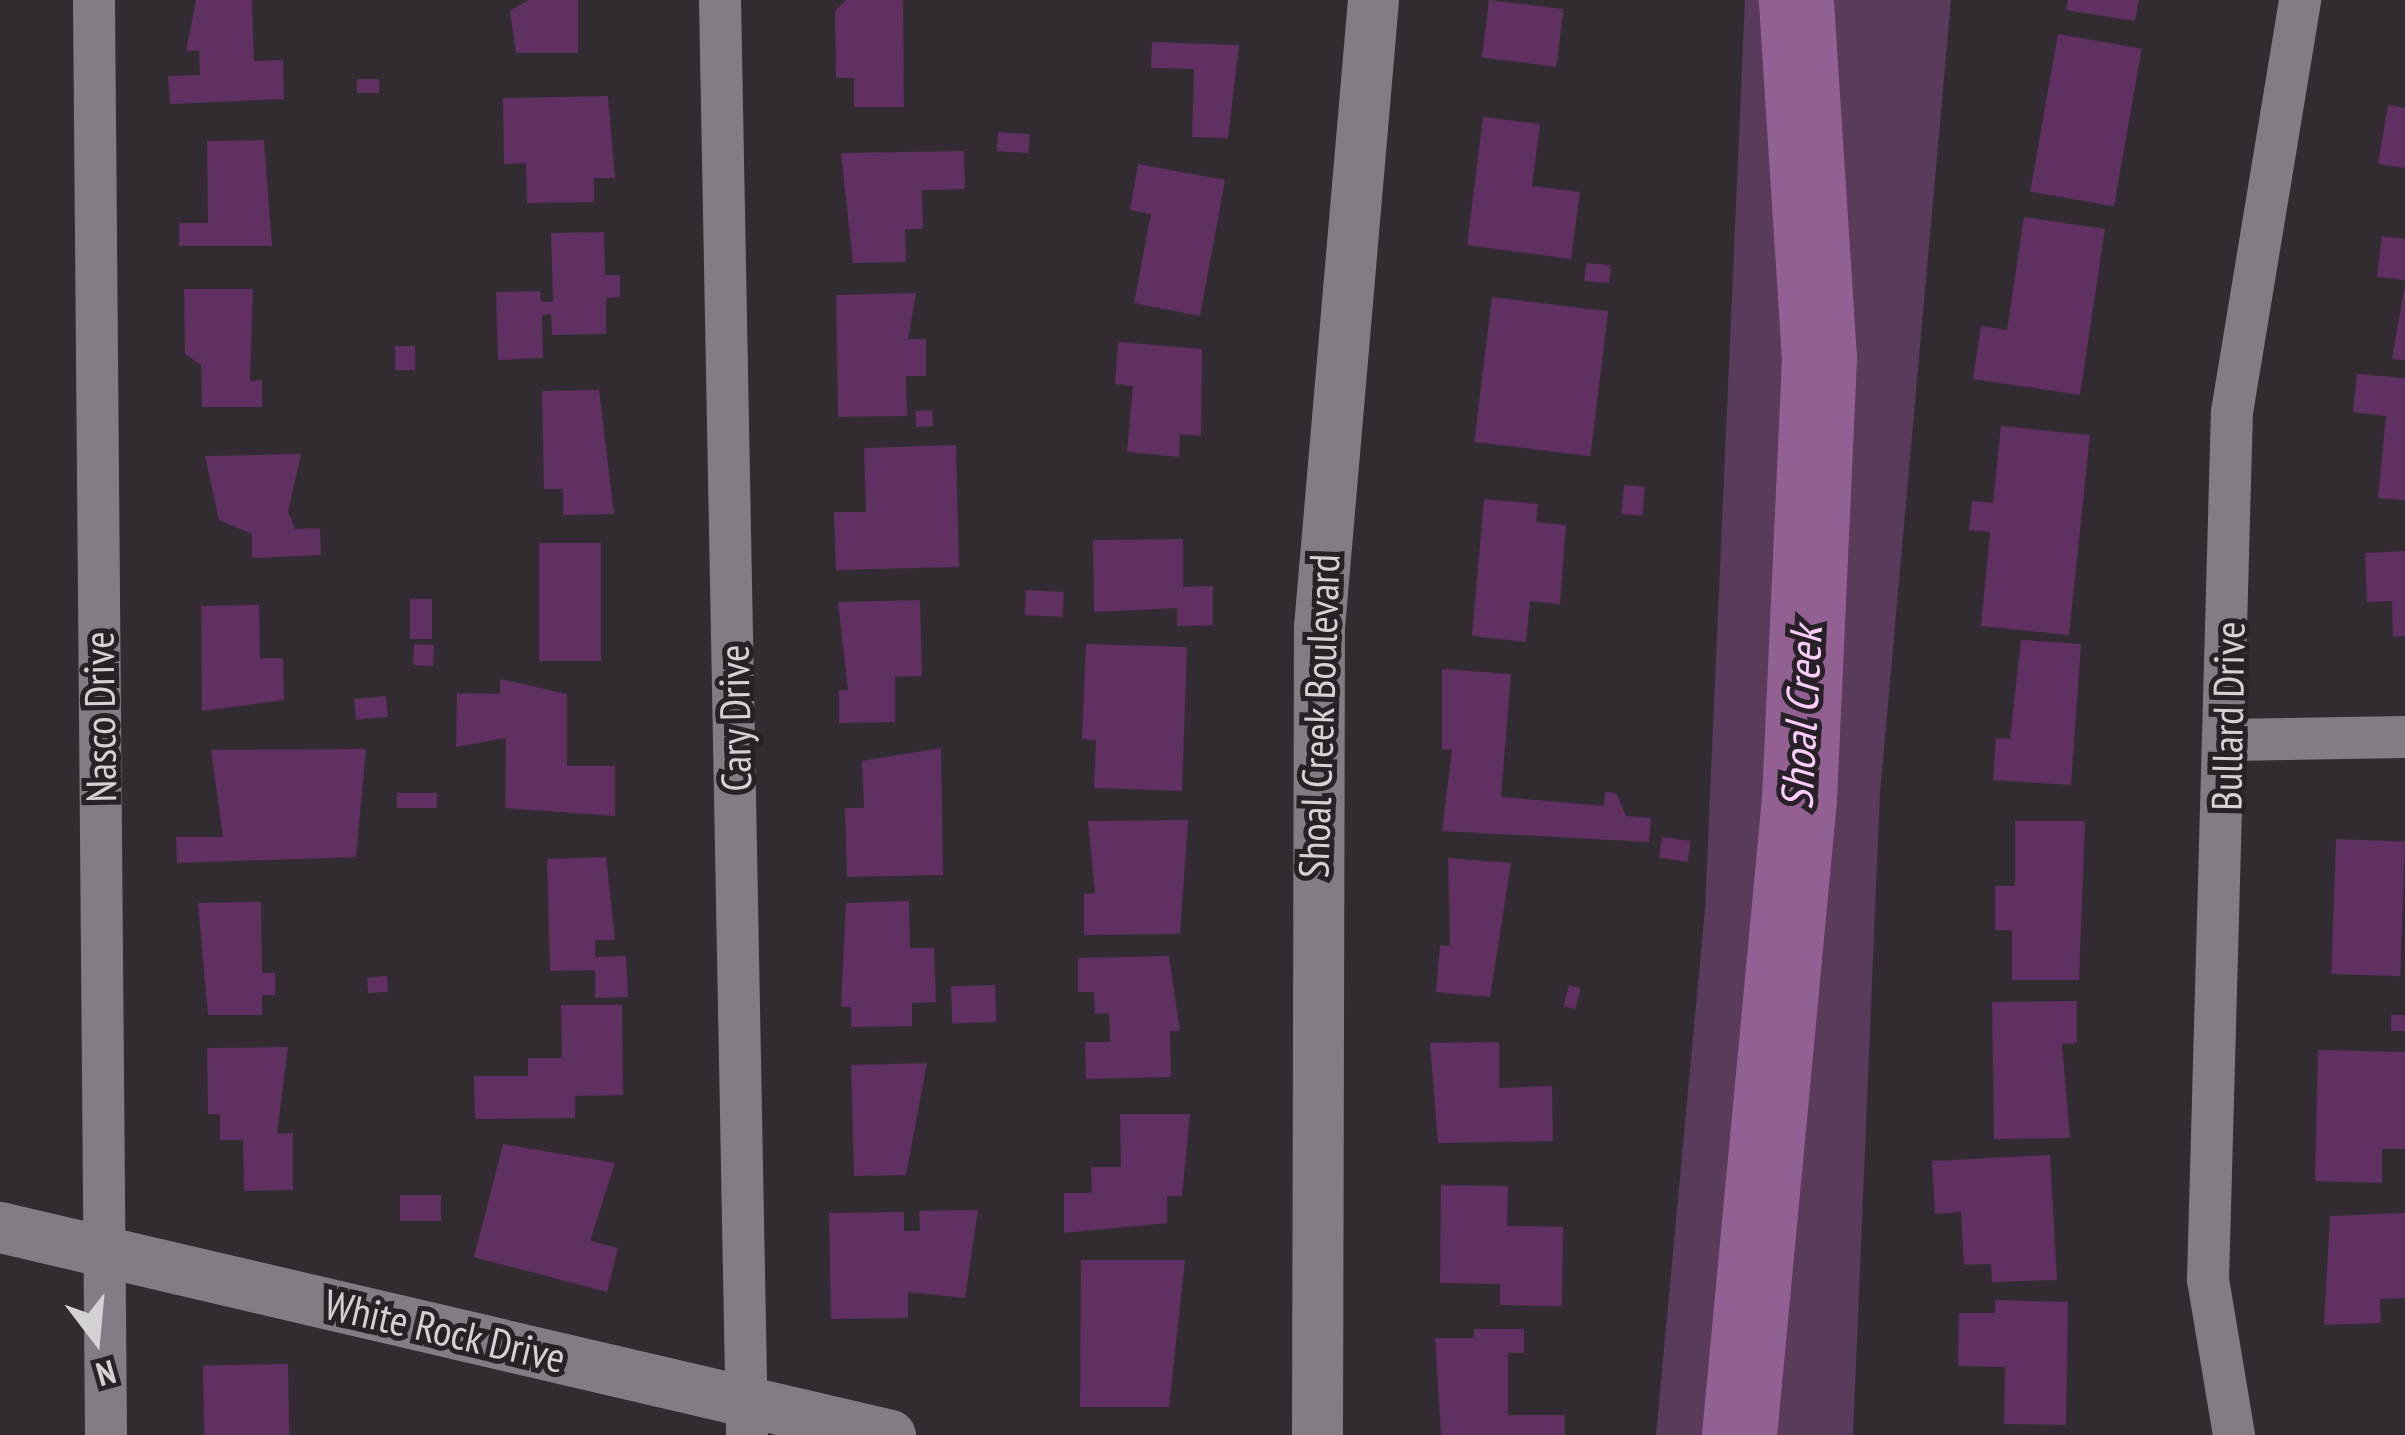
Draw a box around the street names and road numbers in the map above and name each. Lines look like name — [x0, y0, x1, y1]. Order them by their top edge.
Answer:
street label: Shoal Creek Boulevard — [1288, 553, 1350, 879]
street label: Bullard Drive — [2201, 621, 2255, 811]
street label: Nasco Drive — [73, 631, 127, 803]
street label: Cary Drive — [709, 644, 761, 792]
street label: White Rock Drive — [319, 1279, 571, 1383]

